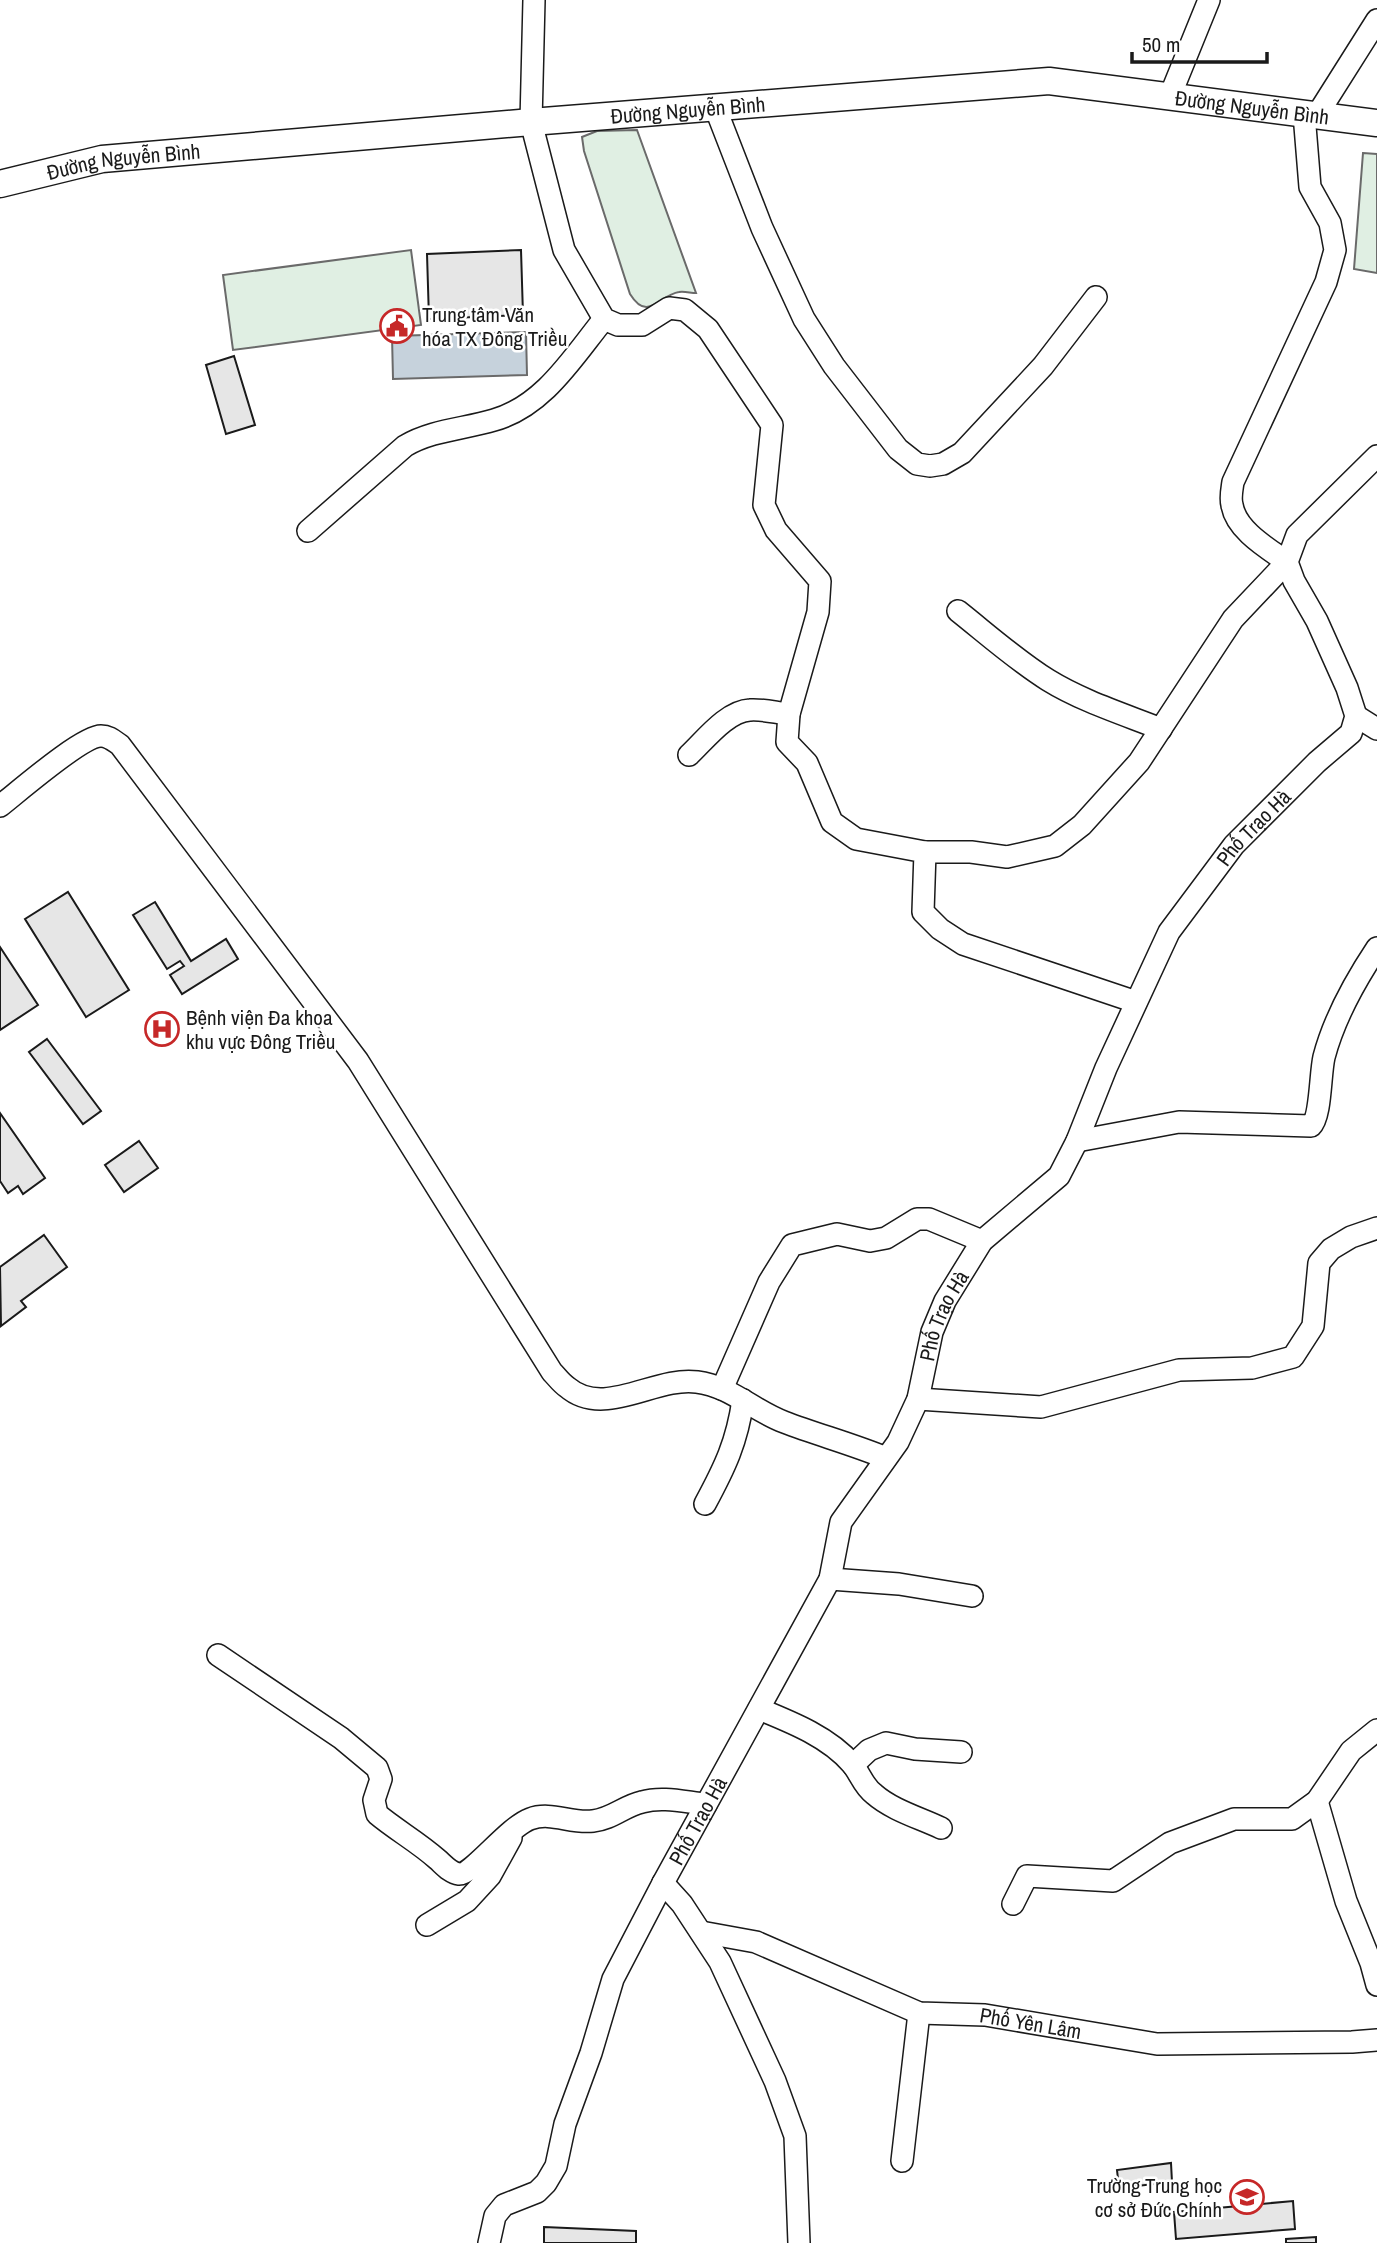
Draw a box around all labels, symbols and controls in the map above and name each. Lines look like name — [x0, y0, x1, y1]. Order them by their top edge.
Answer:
scale bar — [1132, 21, 1267, 65]
text: 50 m — [1142, 30, 1180, 59]
street label: Đường Nguyễn Bình — [1173, 83, 1331, 131]
street label: Đường Nguyễn Bình — [609, 89, 766, 130]
street label: Đường Nguyễn Bình — [44, 136, 201, 187]
place label: Trung tâm Văn hóa TX Đông Triều — [422, 300, 567, 353]
public building icon: Trung tâm Văn hóa TX Đông Triều — [378, 307, 416, 345]
street label: Phố Trạo Hà — [1209, 782, 1297, 872]
place label: Bệnh viện Đa khoa khu vực Đông Triều — [186, 1003, 335, 1056]
hospital icon: Bệnh viện Đa khoa khu vực Đông Triều — [143, 1010, 181, 1048]
street label: Phố Trạo Hà — [912, 1264, 975, 1364]
street label: Phố Trạo Hà — [661, 1771, 733, 1870]
street label: Phố Yên Lâm — [978, 2000, 1084, 2046]
place label: Trường Trung học cơ sở Đức Chính — [1087, 2171, 1222, 2224]
school or university icon: Trường Trung học cơ sở Đức Chính — [1228, 2178, 1266, 2216]

